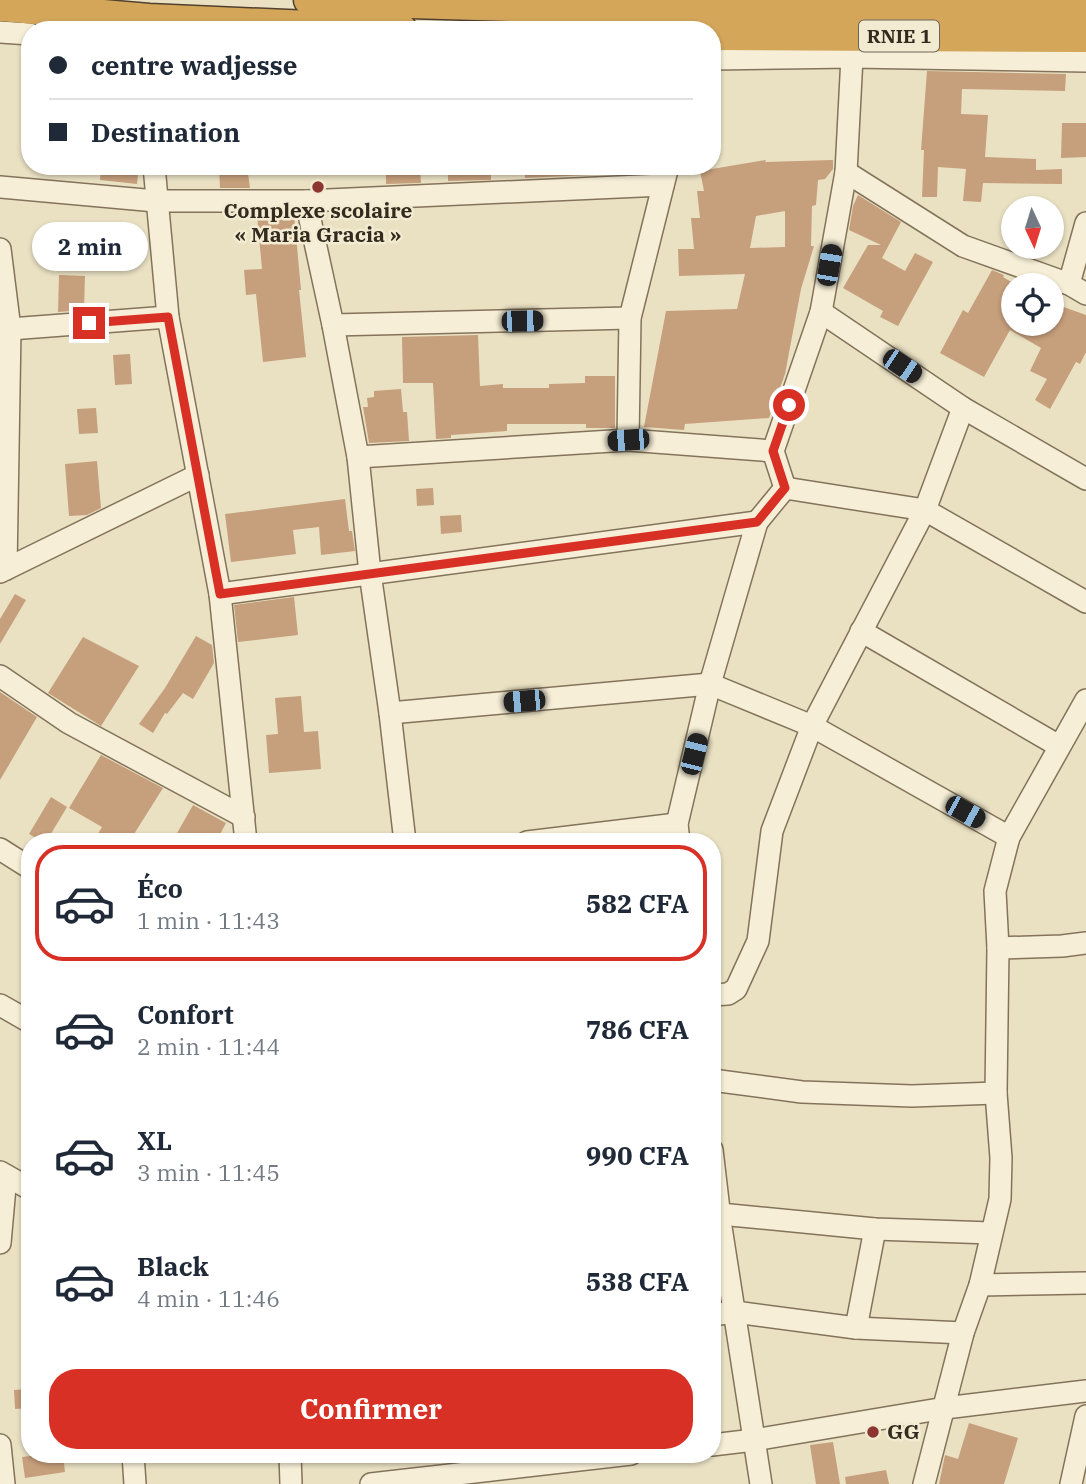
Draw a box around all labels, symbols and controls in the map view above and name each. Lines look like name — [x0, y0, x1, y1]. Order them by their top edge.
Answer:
road number: RNIE 1 — [859, 20, 939, 52]
text: centre wadjesse — [91, 48, 298, 82]
text: Destination — [91, 115, 240, 149]
marker: Complexe scolaire « Maria Gracia » — [310, 179, 326, 195]
place label: Complexe scolaire « Maria Gracia » — [224, 196, 413, 248]
north arrow — [1001, 196, 1064, 259]
map controls — [1001, 196, 1064, 336]
callout: 2 min — [31, 222, 147, 270]
text: 2 min — [58, 231, 122, 261]
car — [816, 242, 843, 288]
button: locate — [1001, 273, 1064, 336]
route end — [73, 307, 105, 339]
car — [501, 310, 544, 332]
car — [879, 346, 926, 386]
route start — [773, 389, 805, 421]
car — [607, 428, 650, 452]
car — [503, 689, 546, 713]
car — [679, 731, 710, 777]
car — [942, 793, 989, 831]
text: Éco — [137, 871, 183, 905]
icon: car — [53, 872, 116, 935]
text: 582 CFA — [586, 886, 689, 920]
text: 1 min · 11:43 — [137, 905, 280, 935]
text: Confort — [137, 997, 234, 1031]
icon: car — [53, 998, 116, 1061]
text: 786 CFA — [586, 1012, 689, 1046]
text: 2 min · 11:44 — [137, 1031, 280, 1061]
text: XL — [137, 1123, 172, 1157]
icon: car — [53, 1124, 116, 1187]
text: 990 CFA — [586, 1138, 689, 1172]
text: 3 min · 11:45 — [137, 1157, 280, 1187]
text: Black — [137, 1249, 209, 1283]
icon: car — [53, 1250, 116, 1313]
text: 538 CFA — [586, 1264, 689, 1298]
text: 4 min · 11:46 — [137, 1283, 280, 1313]
button: Confirmer — [49, 1369, 693, 1449]
place label: GG — [887, 1417, 920, 1445]
marker: GG — [865, 1424, 881, 1440]

